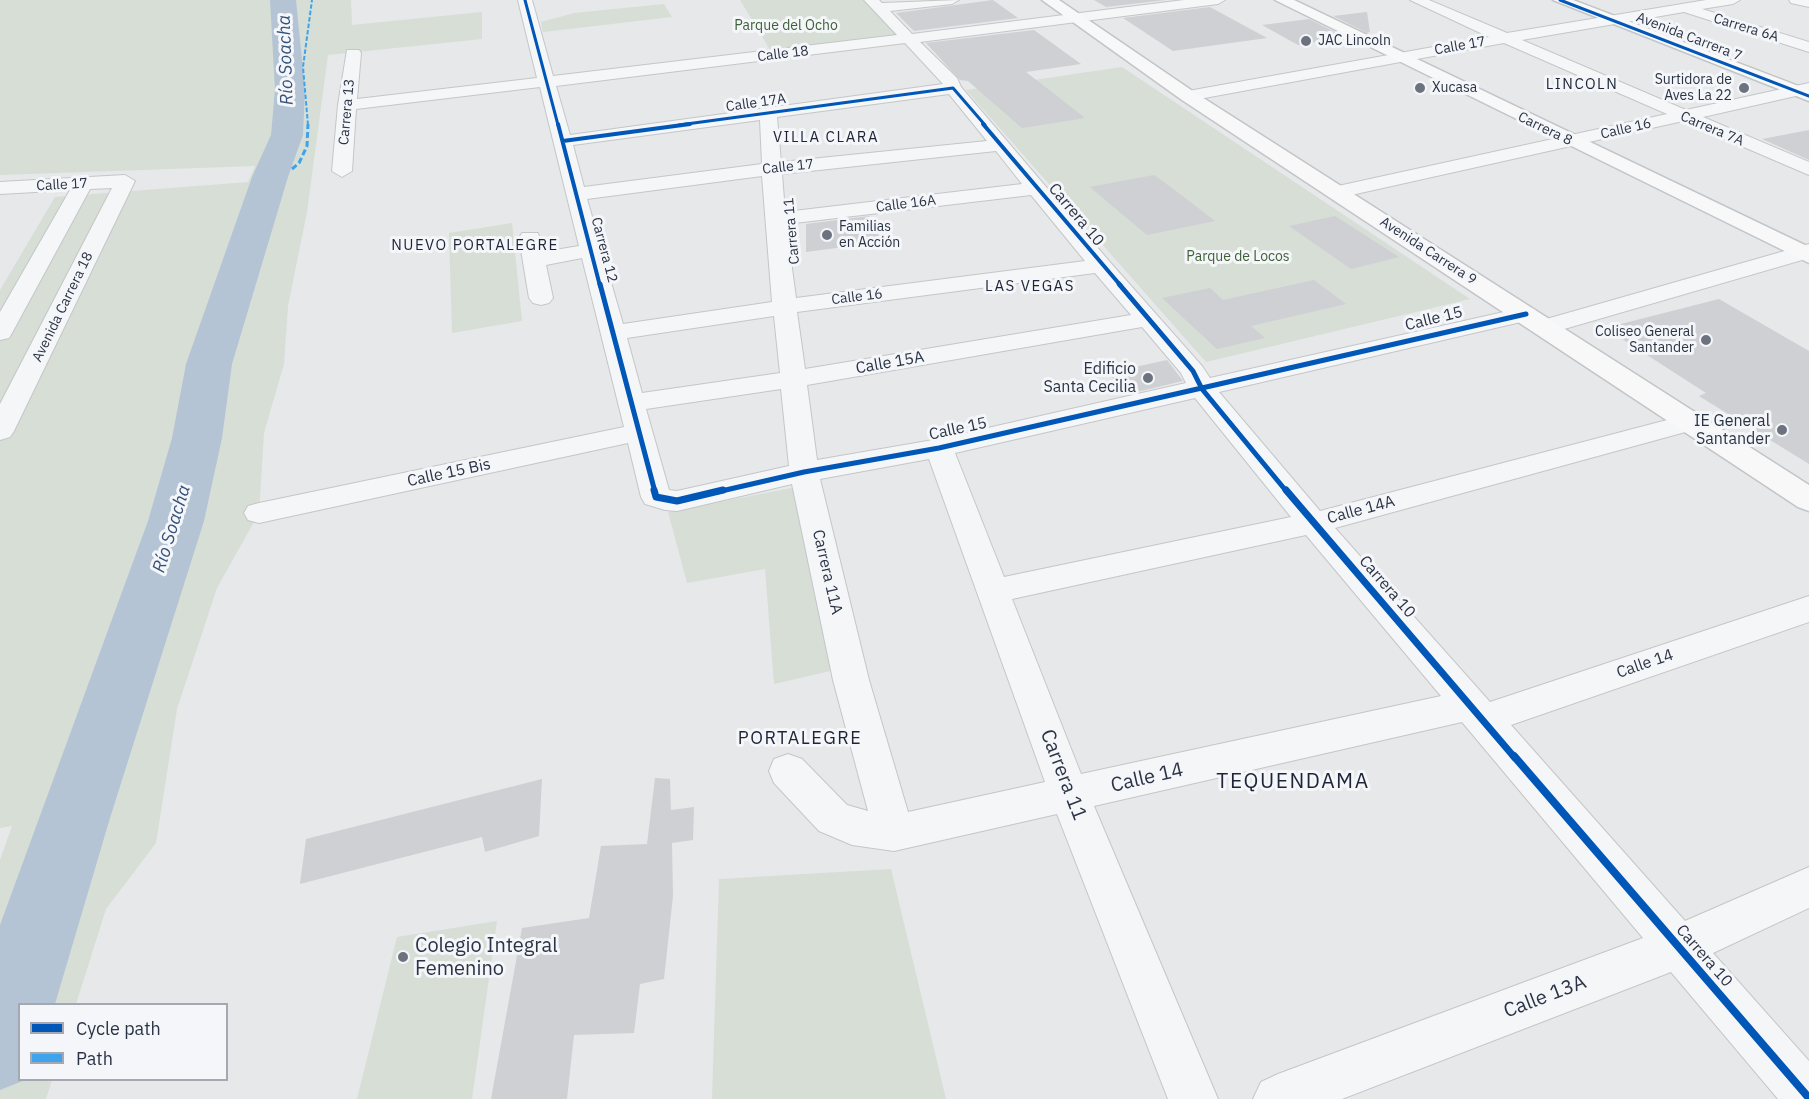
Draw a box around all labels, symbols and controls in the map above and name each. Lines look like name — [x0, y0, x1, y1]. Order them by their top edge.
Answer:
street label: Avenida Carrera 7 — [1634, 9, 1744, 65]
street label: Carrera 6A — [1711, 10, 1781, 46]
water label: Río Soacha — [274, 14, 298, 106]
park label: Parque del Ocho — [734, 18, 838, 34]
place label: JAC Lincoln — [1318, 33, 1391, 49]
street label: Calle 17 — [1433, 33, 1487, 59]
marker: JAC Lincoln — [1299, 34, 1313, 48]
street label: Calle 18 — [756, 43, 810, 65]
place label: Surtidora de Aves La 22 — [1655, 72, 1732, 104]
district label: LINCOLN — [1546, 76, 1618, 94]
street label: Carrera 13 — [336, 78, 358, 146]
place label: Xucasa — [1432, 80, 1477, 96]
marker: Xucasa — [1413, 81, 1427, 95]
marker: Surtidora de Aves La 22 — [1737, 81, 1751, 95]
street label: Calle 17A — [725, 90, 787, 116]
street label: Carrera 7A — [1678, 108, 1746, 150]
street label: Carrera 8 — [1515, 109, 1575, 149]
street label: Calle 16 — [1599, 115, 1653, 143]
district label: VILLA CLARA — [773, 129, 879, 147]
street label: Calle 17 — [762, 156, 814, 178]
street label: Calle 17 — [36, 175, 88, 195]
street label: Carrera 10 — [1044, 180, 1108, 250]
street label: Calle 16A — [875, 192, 937, 216]
street label: Carrera 11 — [781, 197, 803, 265]
street label: Avenida Carrera 9 — [1377, 214, 1479, 288]
street label: Carrera 12 — [587, 216, 621, 284]
place label: Familias en Acción — [839, 219, 900, 252]
marker: Familias en Acción — [820, 228, 834, 242]
district label: NUEVO PORTALEGRE — [391, 237, 559, 255]
street label: Avenida Carrera 18 — [29, 249, 97, 365]
park label: Parque de Locos — [1186, 249, 1290, 265]
district label: LAS VEGAS — [985, 278, 1075, 296]
street label: Calle 16 — [830, 286, 884, 308]
street label: Calle 15 — [1403, 303, 1465, 335]
place label: Coliseo General Santander — [1595, 324, 1694, 356]
marker: Coliseo General Santander — [1699, 333, 1713, 347]
street label: Calle 15A — [854, 348, 926, 378]
place label: Edificio Santa Cecilia — [1043, 359, 1136, 397]
marker: Edificio Santa Cecilia — [1141, 371, 1155, 385]
place label: IE General Santander — [1694, 411, 1770, 449]
street label: Calle 15 — [927, 413, 989, 445]
marker: IE General Santander — [1775, 423, 1789, 437]
street label: Calle 15 Bis — [405, 455, 493, 491]
water label: Río Soacha — [148, 483, 196, 575]
street label: Calle 14A — [1325, 492, 1397, 528]
street label: Carrera 11A — [808, 528, 846, 616]
street label: Carrera 10 — [1355, 552, 1419, 622]
street label: Calle 14 — [1614, 645, 1676, 683]
street label: Carrera 11 — [1035, 726, 1091, 824]
district label: PORTALEGRE — [738, 728, 862, 750]
street label: Calle 14 — [1108, 758, 1186, 798]
district label: TEQUENDAMA — [1216, 769, 1370, 795]
street label: Carrera 10 — [1672, 921, 1736, 991]
place label: Colegio Integral Femenino — [415, 934, 558, 981]
marker: Colegio Integral Femenino — [396, 950, 410, 964]
street label: Calle 13A — [1500, 970, 1590, 1024]
legend — [18, 1003, 228, 1081]
text: Cycle path — [76, 1017, 161, 1040]
text: Path — [76, 1047, 113, 1070]

